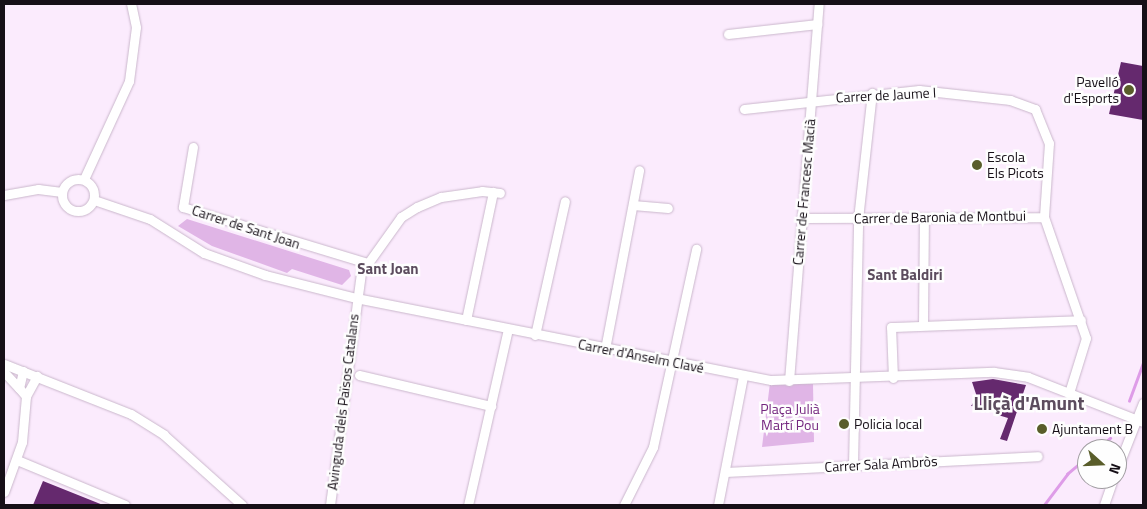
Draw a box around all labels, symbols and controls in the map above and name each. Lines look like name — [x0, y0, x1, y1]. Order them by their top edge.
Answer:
place label: Pavelló d'Esports — [1063, 74, 1119, 106]
street label: Carrer de Jaume I — [835, 84, 937, 106]
marker: Pavelló d'Esports — [1123, 84, 1135, 96]
street label: Carrer de Francesc Macià — [789, 118, 819, 266]
place label: Escola Els Picots — [987, 149, 1044, 182]
marker: Escola Els Picots — [971, 159, 983, 171]
street label: Carrer de Sant Joan — [190, 202, 302, 252]
street label: Carrer de Baronia de Montbui — [854, 207, 1026, 227]
district label: Sant Joan — [357, 260, 419, 278]
district label: Sant Baldiri — [867, 266, 943, 284]
street label: Avinguda dels Països Catalans — [324, 313, 362, 491]
street label: Carrer d'Anselm Clavé — [577, 336, 705, 376]
district label: Lliçà d'Amunt — [973, 392, 1085, 414]
park label: Plaça Julià Martí Pou — [760, 401, 820, 434]
place label: Policia local — [854, 416, 922, 432]
marker: Policia local — [838, 418, 850, 430]
place label: Ajuntament B — [1052, 421, 1133, 437]
marker: Ajuntament B — [1036, 423, 1048, 435]
north arrow — [1077, 439, 1127, 489]
street label: Carrer Sala Ambròs — [824, 453, 938, 475]
text: N — [1104, 461, 1127, 477]

